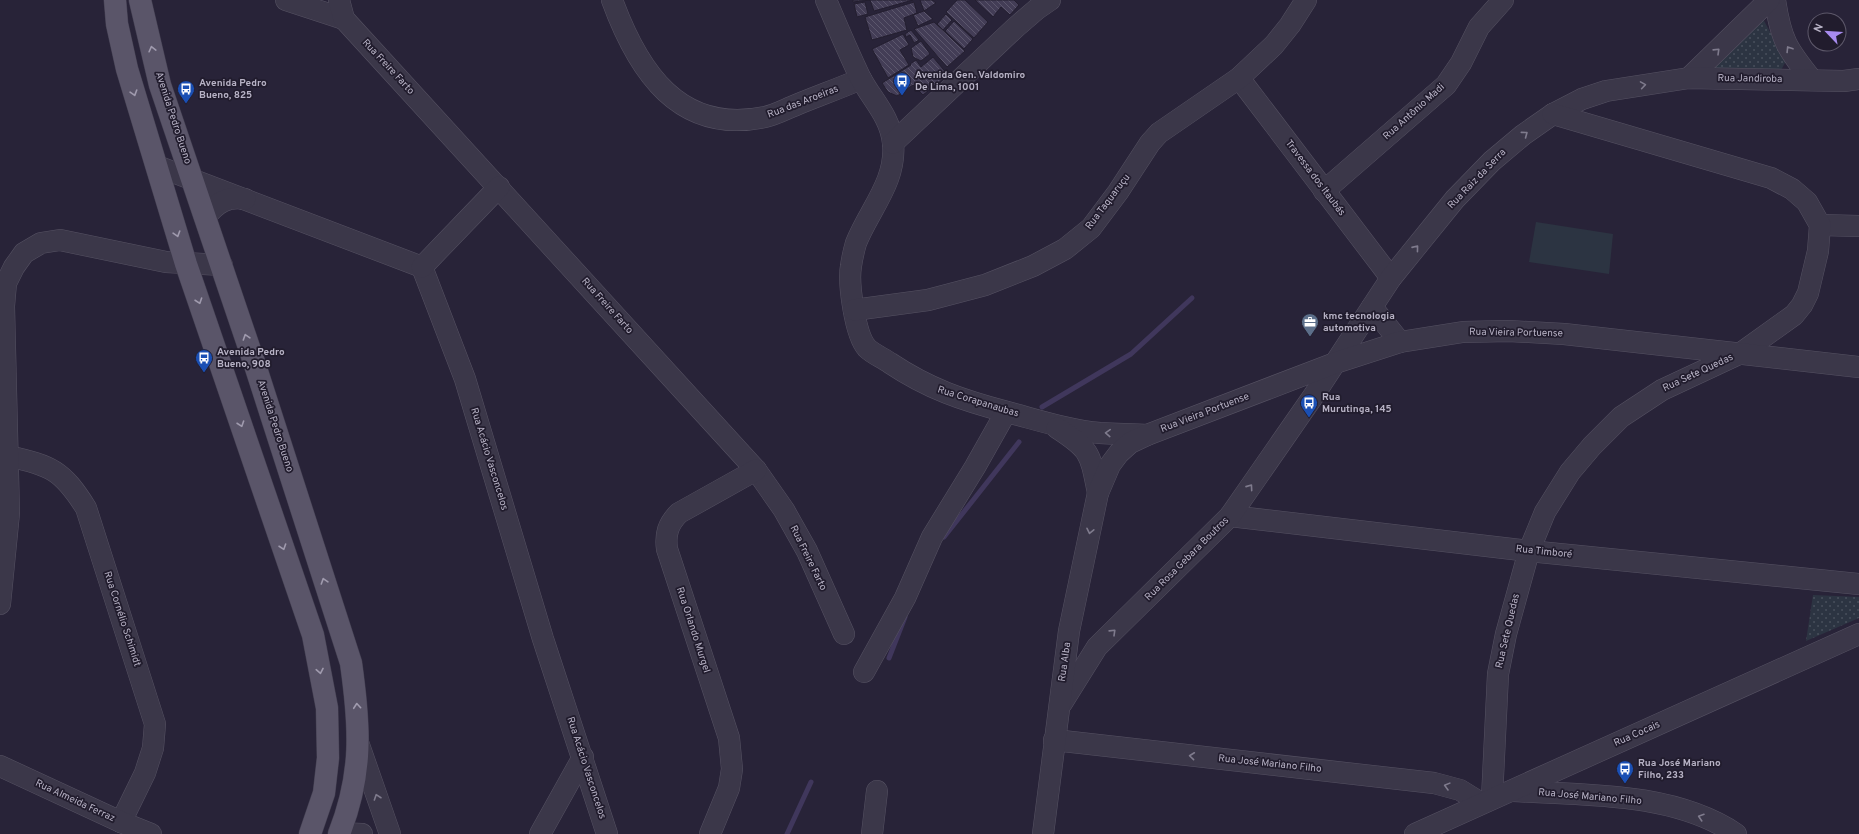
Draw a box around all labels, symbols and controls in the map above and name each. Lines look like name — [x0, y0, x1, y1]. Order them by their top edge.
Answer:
north arrow — [1807, 12, 1847, 52]
text: N — [1811, 22, 1827, 35]
street label: Rua Freire Farto — [359, 37, 417, 98]
one-way arrow — [148, 46, 156, 53]
one-way arrow — [1786, 46, 1793, 53]
one-way arrow — [1712, 48, 1720, 56]
place label: Avenida Gen. Valdomiro De Lima, 1001 — [915, 69, 1026, 94]
street label: Avenida Pedro Bueno — [152, 70, 194, 166]
bus stop icon: Avenida Gen. Valdomiro De Lima, 1001 — [892, 71, 912, 96]
street label: Rua Jandiroba — [1717, 72, 1783, 86]
place label: Avenida Pedro Bueno, 825 — [199, 77, 267, 102]
bus stop icon: Avenida Pedro Bueno, 825 — [176, 79, 196, 104]
street label: Rua Antônio Madi — [1380, 81, 1448, 143]
one-way arrow — [1640, 81, 1646, 90]
street label: Rua das Aroeiras — [766, 82, 841, 122]
one-way arrow — [129, 89, 138, 96]
one-way arrow — [1520, 132, 1527, 139]
street label: Travessa dos Itaubás — [1282, 137, 1348, 219]
street label: Rua Raiz da Serra — [1445, 146, 1509, 212]
street label: Rua Taquaruçu — [1083, 171, 1133, 233]
one-way arrow — [172, 230, 181, 237]
one-way arrow — [1411, 245, 1418, 252]
street label: Rua Freire Farto — [578, 275, 636, 337]
one-way arrow — [195, 297, 203, 304]
place label: kmc tecnologia automotiva — [1323, 310, 1395, 335]
office icon: kmc tecnologia automotiva — [1300, 312, 1320, 337]
street label: Rua Vieira Portuense — [1469, 326, 1563, 340]
one-way arrow — [242, 334, 251, 341]
place label: Avenida Pedro Bueno, 908 — [217, 346, 285, 371]
bus stop icon: Avenida Pedro Bueno, 908 — [194, 348, 214, 373]
street label: Rua Sete Quedas — [1661, 351, 1736, 395]
street label: Avenida Pedro Bueno — [254, 378, 296, 474]
street label: Rua Corapanaubas — [936, 383, 1021, 421]
street label: Rua Vieira Portuense — [1159, 390, 1251, 436]
place label: Rua Murutinga, 145 — [1322, 391, 1392, 416]
bus stop icon: Rua Murutinga, 145 — [1299, 393, 1319, 418]
street label: Rua Acácio Vasconcelos — [467, 406, 511, 512]
one-way arrow — [236, 420, 245, 427]
one-way arrow — [1105, 429, 1111, 437]
one-way arrow — [1245, 484, 1253, 491]
street label: Rua Rosa Gebara Boutros — [1142, 514, 1232, 604]
street label: Rua Freire Farto — [787, 523, 830, 593]
one-way arrow — [1087, 528, 1095, 534]
one-way arrow — [278, 543, 286, 550]
street label: Rua Timboré — [1515, 543, 1573, 561]
street label: Rua Cornélio Schimidt — [100, 570, 144, 668]
one-way arrow — [321, 577, 329, 584]
street label: Rua Orlando Murgel — [673, 586, 713, 674]
street label: Rua Sete Quedas — [1493, 592, 1523, 670]
one-way arrow — [1108, 629, 1116, 637]
street label: Rua Alba — [1056, 641, 1074, 683]
one-way arrow — [315, 668, 323, 675]
one-way arrow — [352, 703, 361, 709]
street label: Rua Acácio Vasconcelos — [563, 715, 609, 821]
street label: Rua Cocais — [1612, 718, 1663, 750]
one-way arrow — [1189, 751, 1196, 760]
street label: Rua José Mariano Filho — [1218, 752, 1323, 776]
place label: Rua José Mariano Filho, 233 — [1638, 757, 1721, 782]
bus stop icon: Rua José Mariano Filho, 233 — [1615, 759, 1635, 784]
street label: Rua Almeida Ferraz — [33, 777, 117, 825]
one-way arrow — [1443, 782, 1450, 791]
street label: Rua José Mariano Filho — [1538, 786, 1643, 808]
one-way arrow — [373, 794, 382, 801]
one-way arrow — [1697, 813, 1704, 822]

